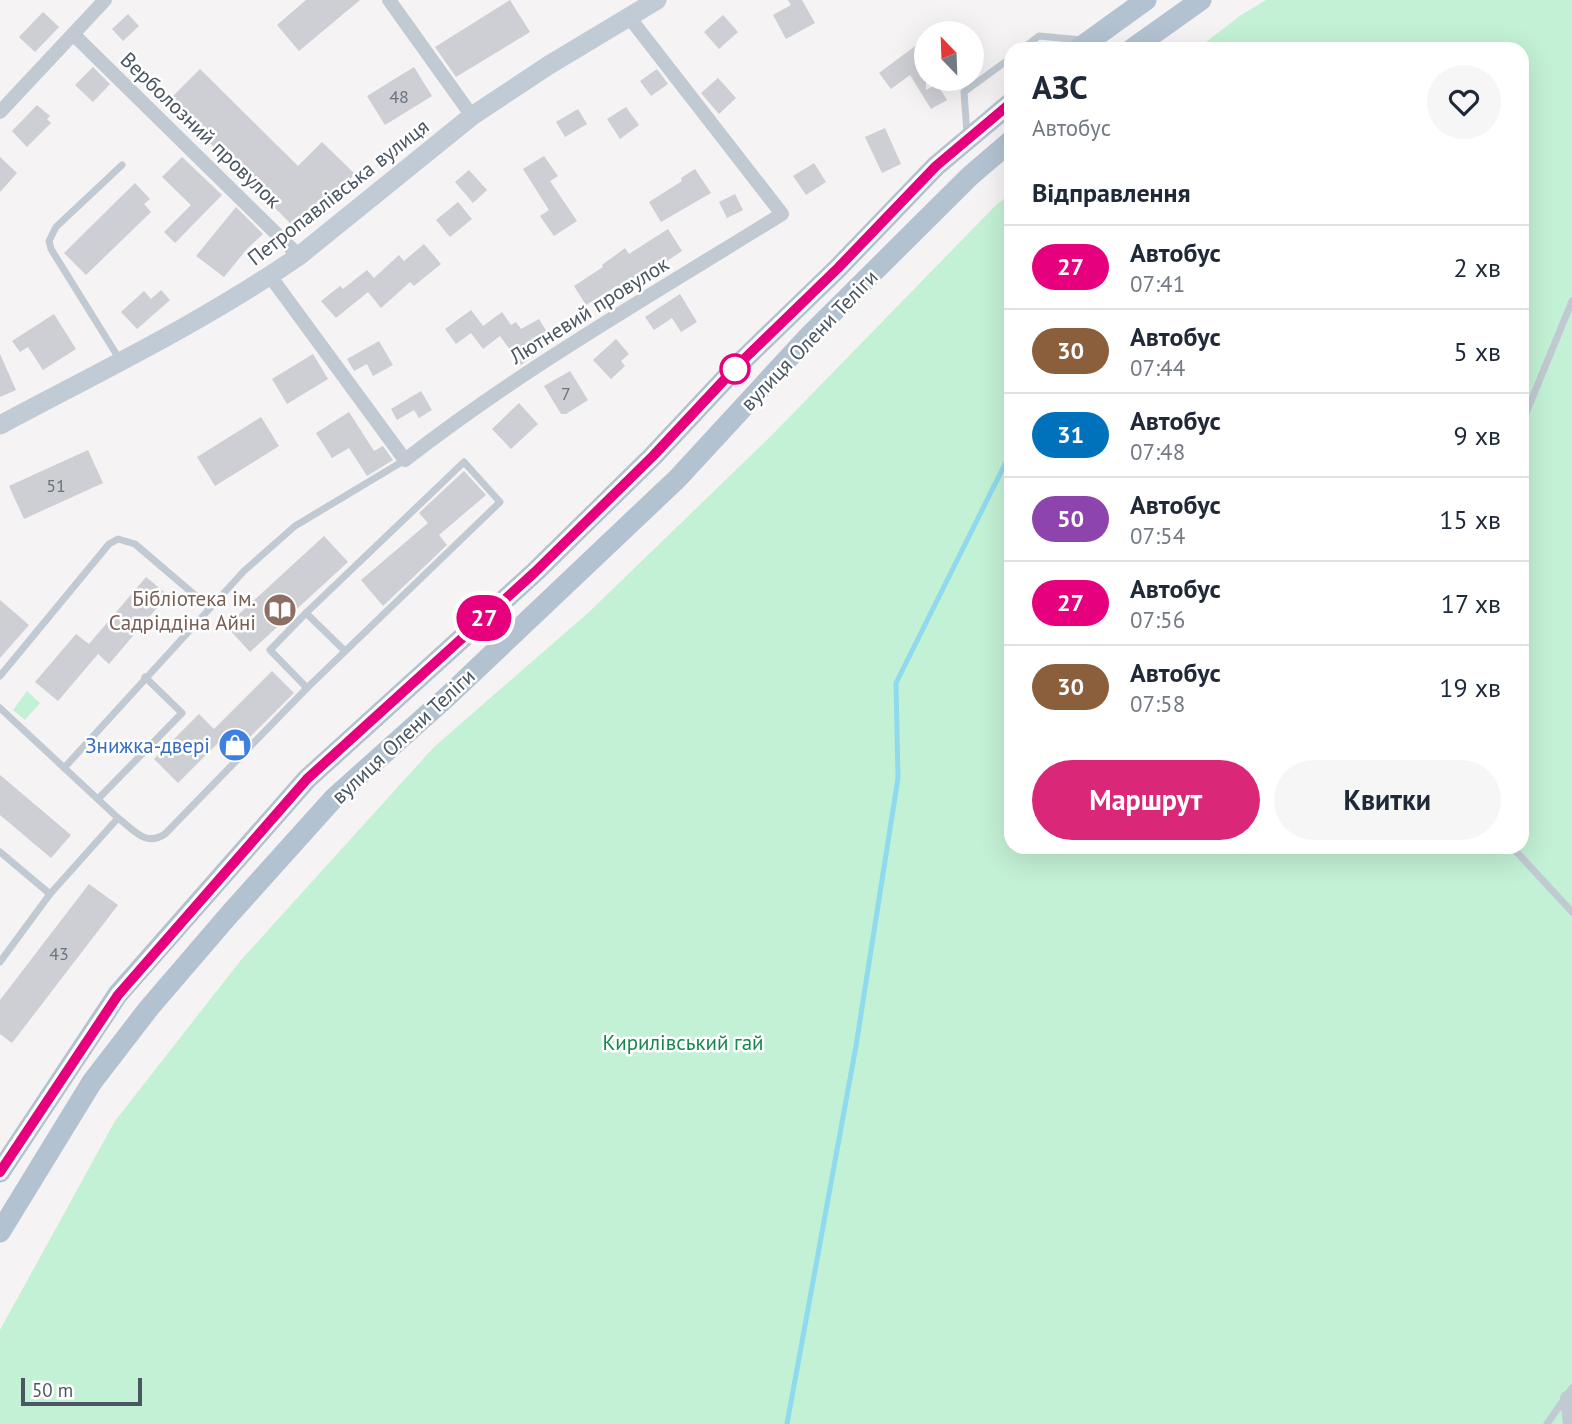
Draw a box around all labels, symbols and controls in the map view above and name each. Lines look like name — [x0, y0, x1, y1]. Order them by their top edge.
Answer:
north arrow — [914, 21, 984, 91]
map controls — [914, 21, 984, 91]
street label: Верболозний провулок — [115, 46, 287, 214]
text: АЗС — [1032, 65, 1088, 108]
button: heart — [1427, 65, 1501, 139]
house number: 48 — [389, 85, 409, 108]
street label: Петропавлівська вулиця — [242, 113, 434, 271]
text: Автобус — [1032, 113, 1111, 142]
text: Відправлення — [1032, 176, 1191, 209]
text: Автобус — [1130, 236, 1221, 269]
street label: Лютневий провулок — [503, 250, 674, 370]
text: 27 — [1057, 251, 1084, 282]
text: 2 хв — [1454, 251, 1501, 284]
street label: вулиця Олени Теліги — [735, 264, 883, 416]
text: 07:41 — [1130, 269, 1185, 298]
text: Автобус — [1130, 320, 1221, 353]
text: 30 — [1057, 335, 1084, 366]
text: 5 хв — [1454, 335, 1501, 368]
text: 07:44 — [1130, 353, 1185, 382]
unlabelled marker — [720, 354, 750, 384]
house number: 7 — [561, 382, 571, 405]
text: Автобус — [1130, 404, 1221, 437]
text: 31 — [1057, 419, 1084, 450]
text: 9 хв — [1454, 419, 1501, 452]
text: 07:48 — [1130, 437, 1185, 466]
house number: 51 — [46, 474, 66, 497]
text: Автобус — [1130, 488, 1221, 521]
text: 50 — [1057, 503, 1084, 534]
text: 15 хв — [1439, 503, 1501, 536]
text: 07:54 — [1130, 521, 1185, 550]
text: Автобус — [1130, 572, 1221, 605]
place label: Бібліотека ім. Садріддіна Айні — [109, 585, 256, 636]
text: 27 — [1057, 587, 1084, 618]
text: 17 хв — [1441, 587, 1501, 620]
library icon: Бібліотека ім. Садріддіна Айні — [261, 591, 299, 629]
line badge: 27 — [452, 595, 516, 641]
text: 27 — [470, 602, 498, 633]
text: 07:56 — [1130, 605, 1185, 634]
text: Автобус — [1130, 656, 1221, 689]
street label: вулиця Олени Теліги — [326, 663, 480, 809]
text: 30 — [1057, 671, 1084, 702]
text: 19 хв — [1439, 671, 1501, 704]
text: 07:58 — [1130, 689, 1185, 718]
shop icon: Знижка-двері — [216, 726, 254, 764]
place label: Знижка-двері — [85, 732, 210, 759]
button: Маршрут — [1032, 760, 1260, 840]
button: Квитки — [1274, 760, 1501, 840]
house number: 43 — [49, 942, 69, 965]
park label: Кирилівський гай — [602, 1029, 764, 1056]
scale bar — [21, 1375, 142, 1407]
text: 50 m — [32, 1378, 73, 1402]

